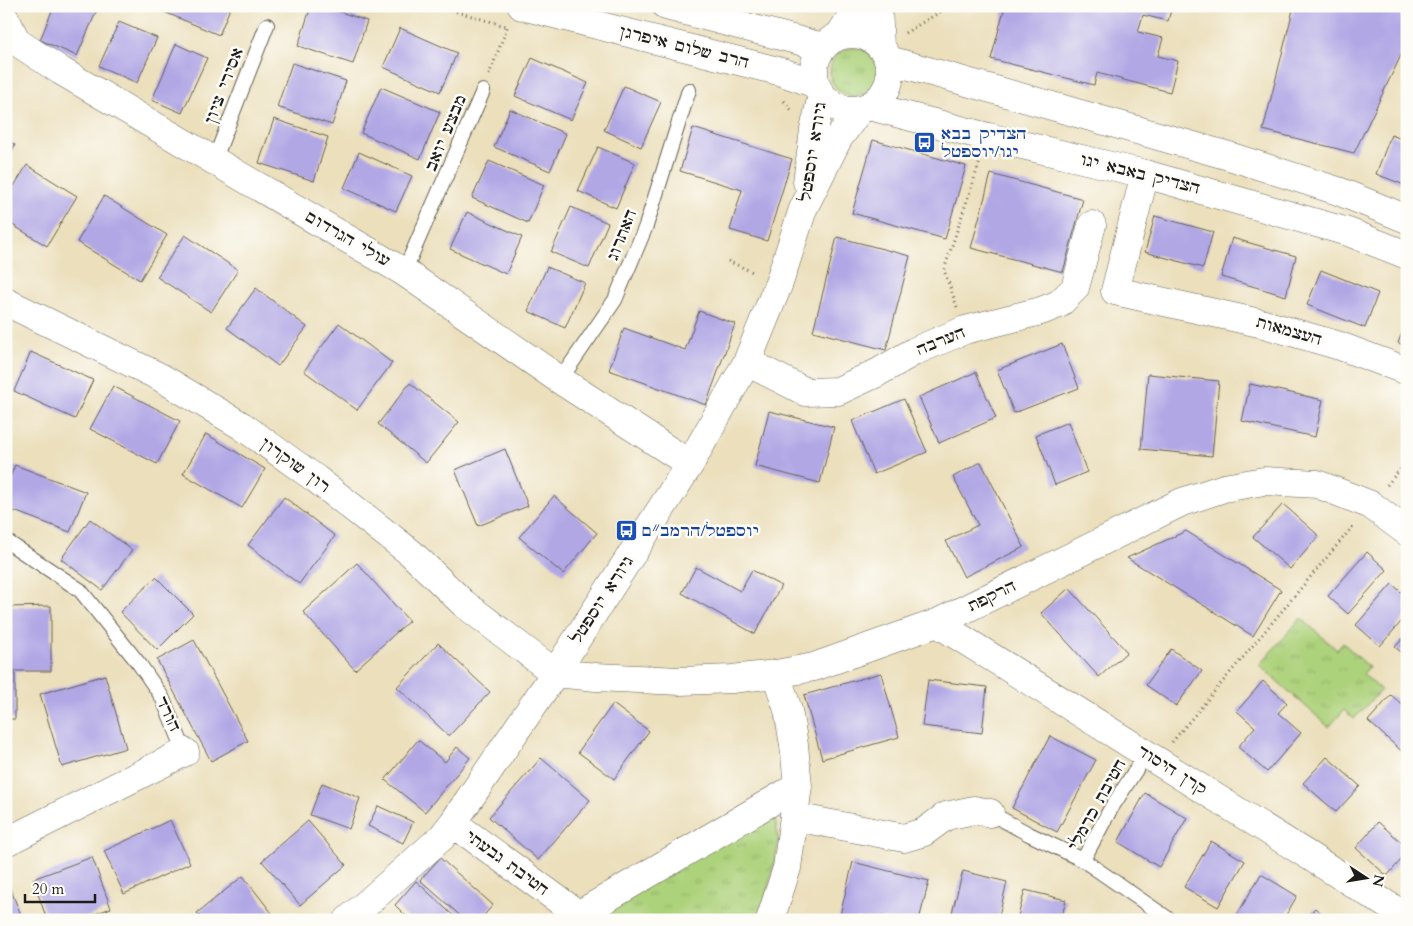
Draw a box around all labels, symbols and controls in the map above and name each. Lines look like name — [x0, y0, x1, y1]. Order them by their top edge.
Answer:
street label: הרב שלום איפרגן — [617, 20, 751, 74]
street label: אסירי ציון — [199, 44, 249, 128]
street label: מבצע יואב — [420, 91, 472, 175]
street label: גיורא יוספטל — [794, 101, 832, 203]
place label: הצדיק בבא יגו/יוספטל — [941, 123, 1026, 163]
bus stop icon: הצדיק בבא יגו/יוספטל — [913, 131, 937, 155]
street label: הצדיק באבא יגו — [1078, 148, 1202, 200]
street label: עולי הגרדום — [302, 206, 394, 272]
street label: האתרוג — [602, 206, 642, 264]
street label: העצמאות — [1254, 311, 1324, 351]
street label: הערבה — [913, 321, 969, 361]
street label: רון שוקרון — [256, 432, 334, 498]
bus stop icon: יוספטל/הרמב״ם — [614, 519, 638, 543]
place label: יוספטל/הרמב״ם — [642, 520, 759, 542]
street label: גיורא יוספטל — [565, 552, 639, 648]
street label: הרקפת — [964, 575, 1020, 617]
street label: הורד — [150, 693, 186, 735]
street label: קרן היסוד — [1133, 740, 1211, 800]
street label: חטיבת כרמלי — [1063, 755, 1131, 855]
street label: חטיבת גבעתי — [461, 825, 553, 901]
north arrow — [1340, 854, 1390, 904]
scale bar — [25, 871, 95, 903]
text: N — [1368, 873, 1389, 889]
text: 20 m — [32, 879, 64, 899]

